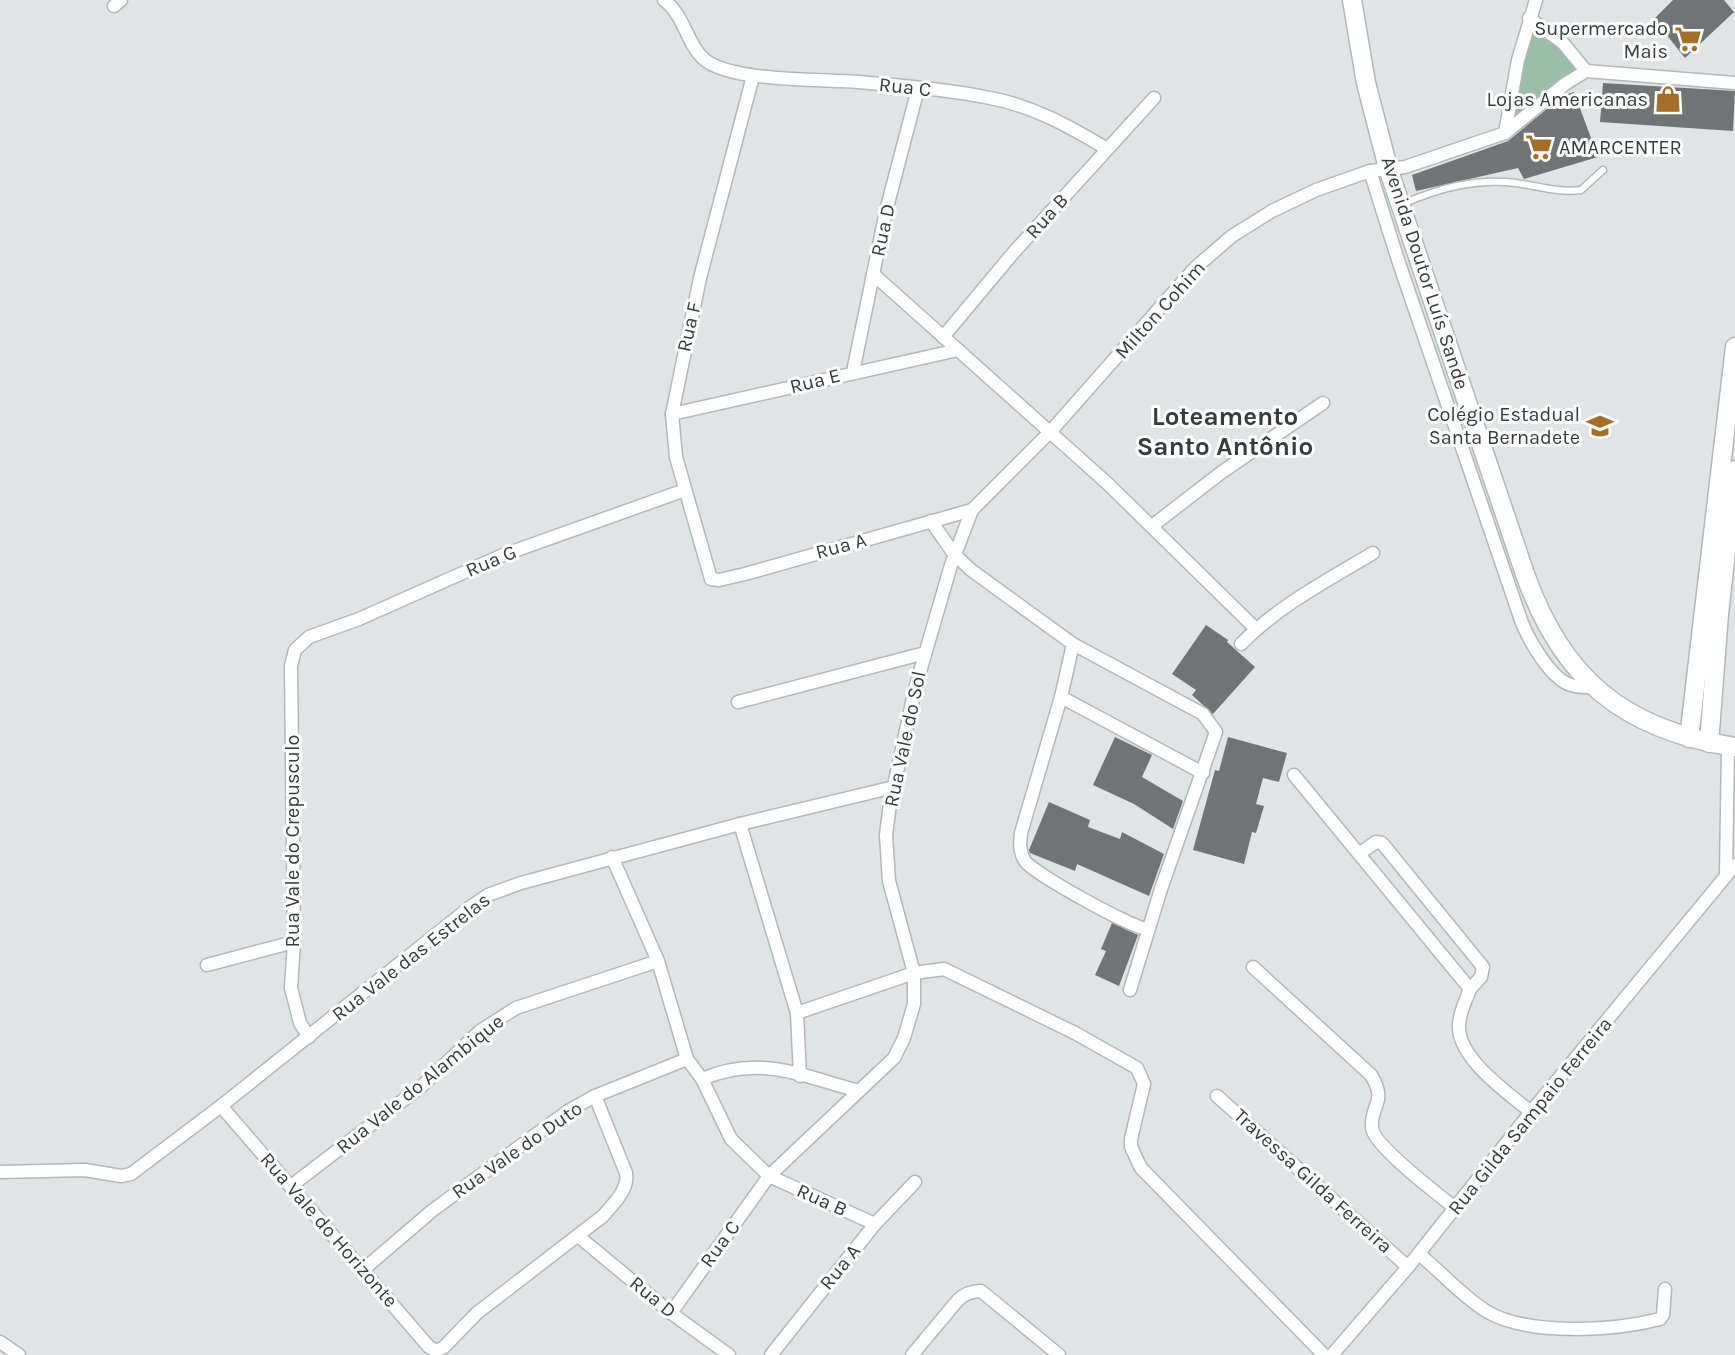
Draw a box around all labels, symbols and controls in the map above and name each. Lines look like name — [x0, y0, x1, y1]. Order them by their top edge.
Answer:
place label: Supermercado Mais — [1534, 17, 1668, 63]
supermarket icon: Supermercado Mais — [1673, 24, 1703, 54]
street label: Rua C — [878, 73, 932, 101]
shop icon: Lojas Americanas — [1653, 84, 1683, 114]
place label: Lojas Americanas — [1487, 88, 1648, 111]
supermarket icon: AMARCENTER — [1524, 132, 1554, 162]
place label: AMARCENTER — [1559, 136, 1682, 159]
street label: Avenida Doutor Luís Sande — [1376, 154, 1474, 392]
street label: Rua B — [1021, 189, 1073, 243]
street label: Rua D — [866, 202, 900, 258]
street label: Milton Cohim — [1110, 256, 1210, 364]
street label: Rua F — [672, 300, 706, 354]
street label: Rua E — [787, 364, 843, 398]
district label: Loteamento Santo Antônio — [1137, 401, 1313, 462]
place label: Colégio Estadual Santa Bernadete — [1427, 403, 1580, 449]
school or university icon: Colégio Estadual Santa Bernadete — [1585, 411, 1615, 441]
street label: Rua A — [813, 528, 869, 564]
street label: Rua G — [462, 540, 520, 582]
street label: Rua Vale do Sol — [879, 669, 931, 809]
street label: Rua Vale do Crepusculo — [281, 735, 304, 947]
street label: Rua Vale das Estrelas — [327, 888, 495, 1026]
street label: Rua Vale do Alambique — [332, 1009, 508, 1159]
street label: Rua Gilda Sampaio Ferreira — [1443, 1013, 1617, 1219]
street label: Rua Vale do Duto — [447, 1097, 587, 1203]
street label: Travessa Gilda Ferreira — [1229, 1104, 1397, 1258]
street label: Rua Vale do Horizonte — [255, 1148, 403, 1312]
street label: Rua B — [793, 1179, 851, 1221]
street label: Rua C — [695, 1216, 745, 1272]
street label: Rua A — [815, 1240, 865, 1294]
street label: Rua D — [625, 1271, 681, 1323]

